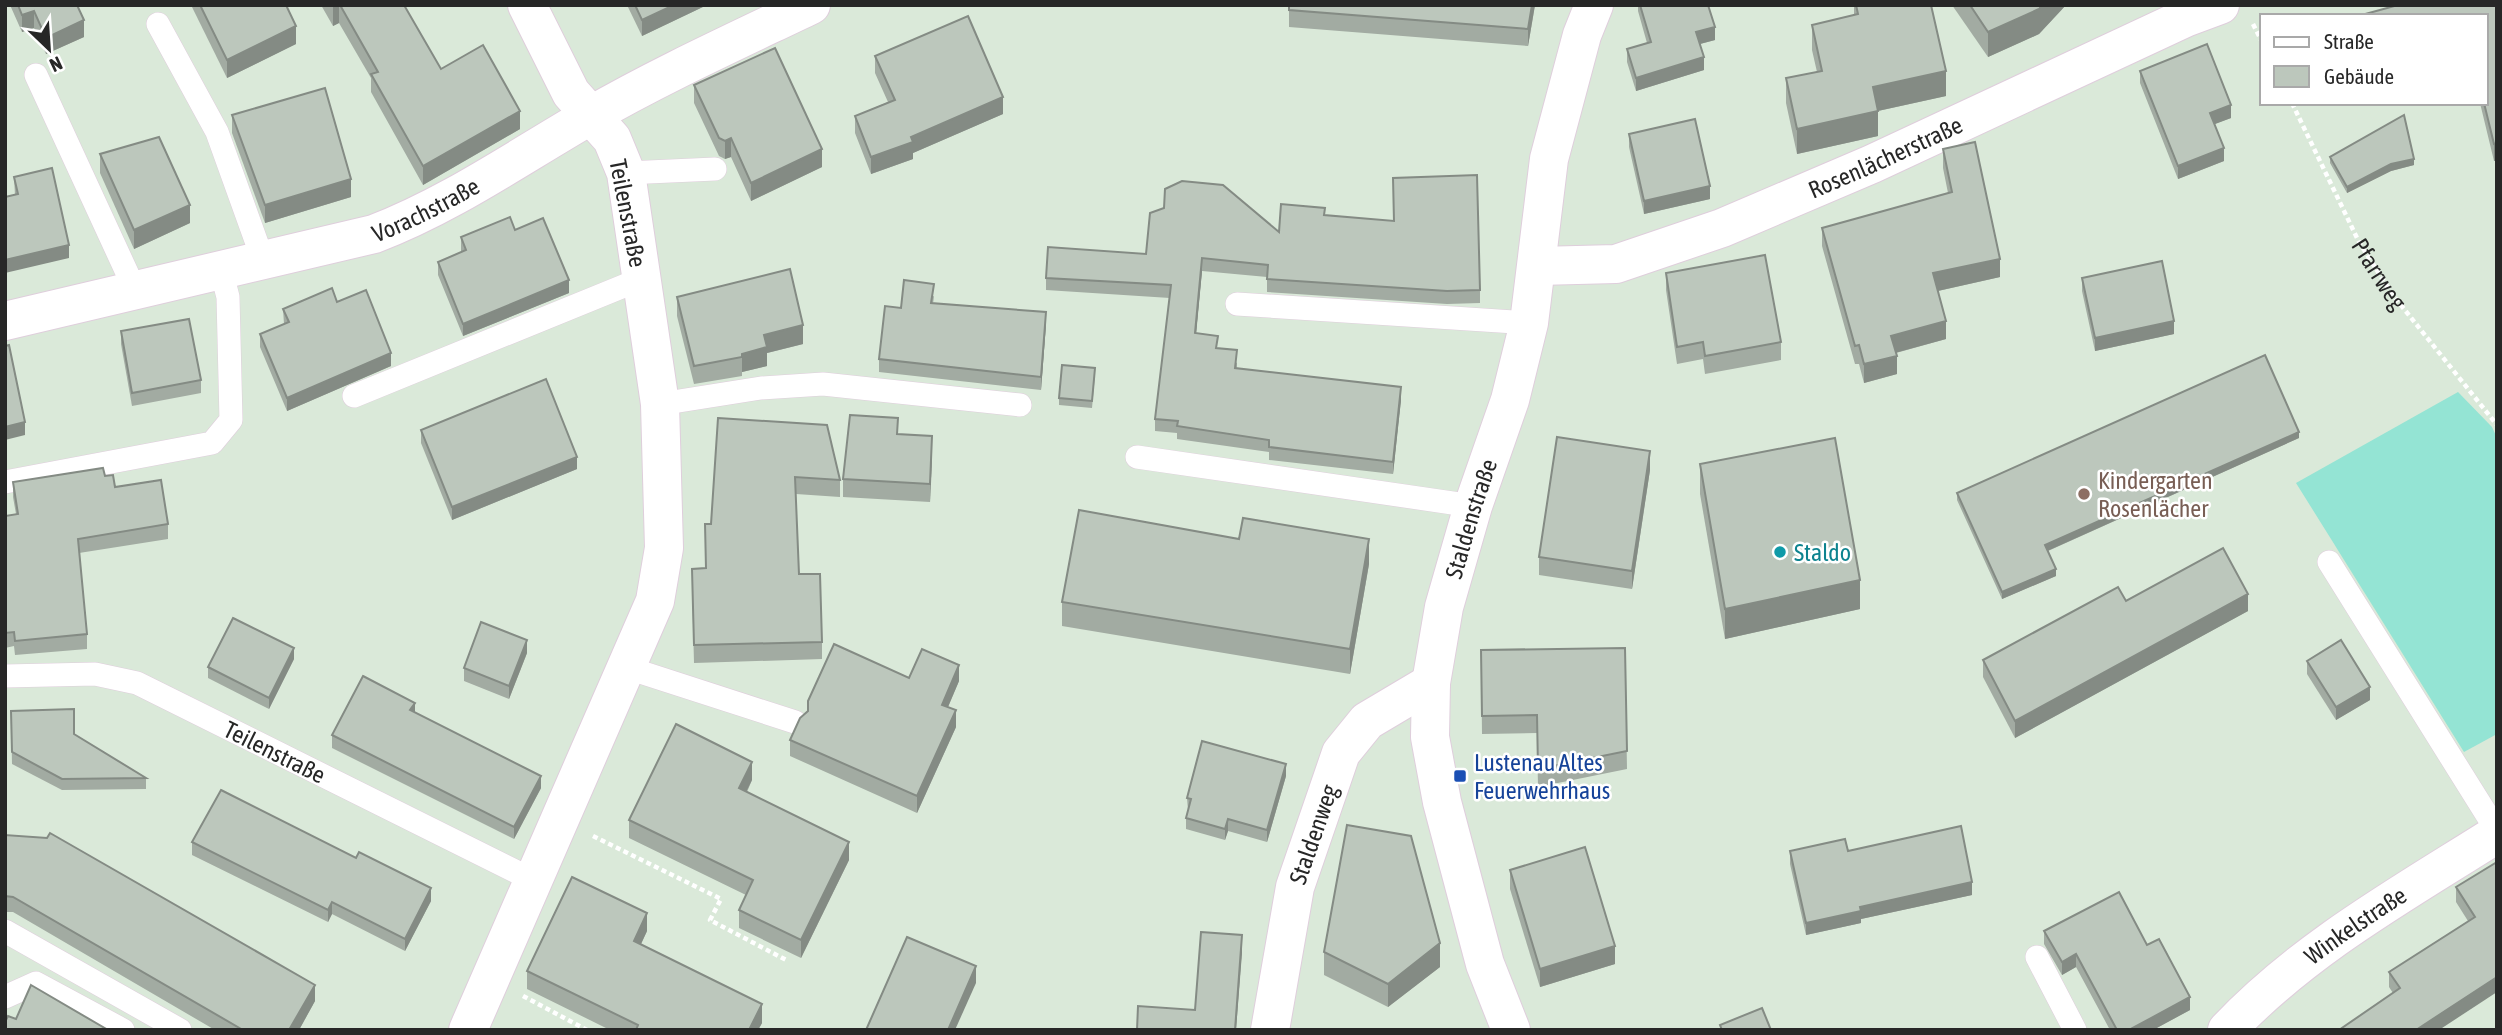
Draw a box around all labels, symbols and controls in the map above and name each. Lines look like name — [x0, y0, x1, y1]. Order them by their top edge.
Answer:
north arrow — [14, 14, 84, 84]
legend — [2260, 14, 2488, 105]
text: Straße — [2324, 29, 2374, 53]
text: N — [46, 52, 66, 77]
text: Gebäude — [2324, 64, 2394, 88]
street label: Rosenlächerstraße — [1804, 110, 1966, 203]
street label: Teilenstraße — [604, 157, 652, 269]
street label: Vorachstraße — [368, 172, 484, 247]
street label: Pfarrweg — [2347, 233, 2413, 315]
street label: Staldenstraße — [1439, 455, 1502, 581]
place label: Kindergarten Rosenlächer — [2098, 467, 2213, 522]
marker: Kindergarten Rosenlächer — [2076, 486, 2092, 502]
place label: Staldo — [1794, 539, 1851, 566]
marker: Staldo — [1772, 544, 1788, 560]
street label: Teilenstraße — [220, 715, 330, 788]
place label: Lustenau Altes Feuerwehrhaus — [1474, 749, 1610, 804]
marker: Lustenau Altes Feuerwehrhaus — [1452, 768, 1468, 784]
street label: Staldenweg — [1284, 780, 1343, 888]
street label: Winkelstraße — [2299, 881, 2411, 969]

